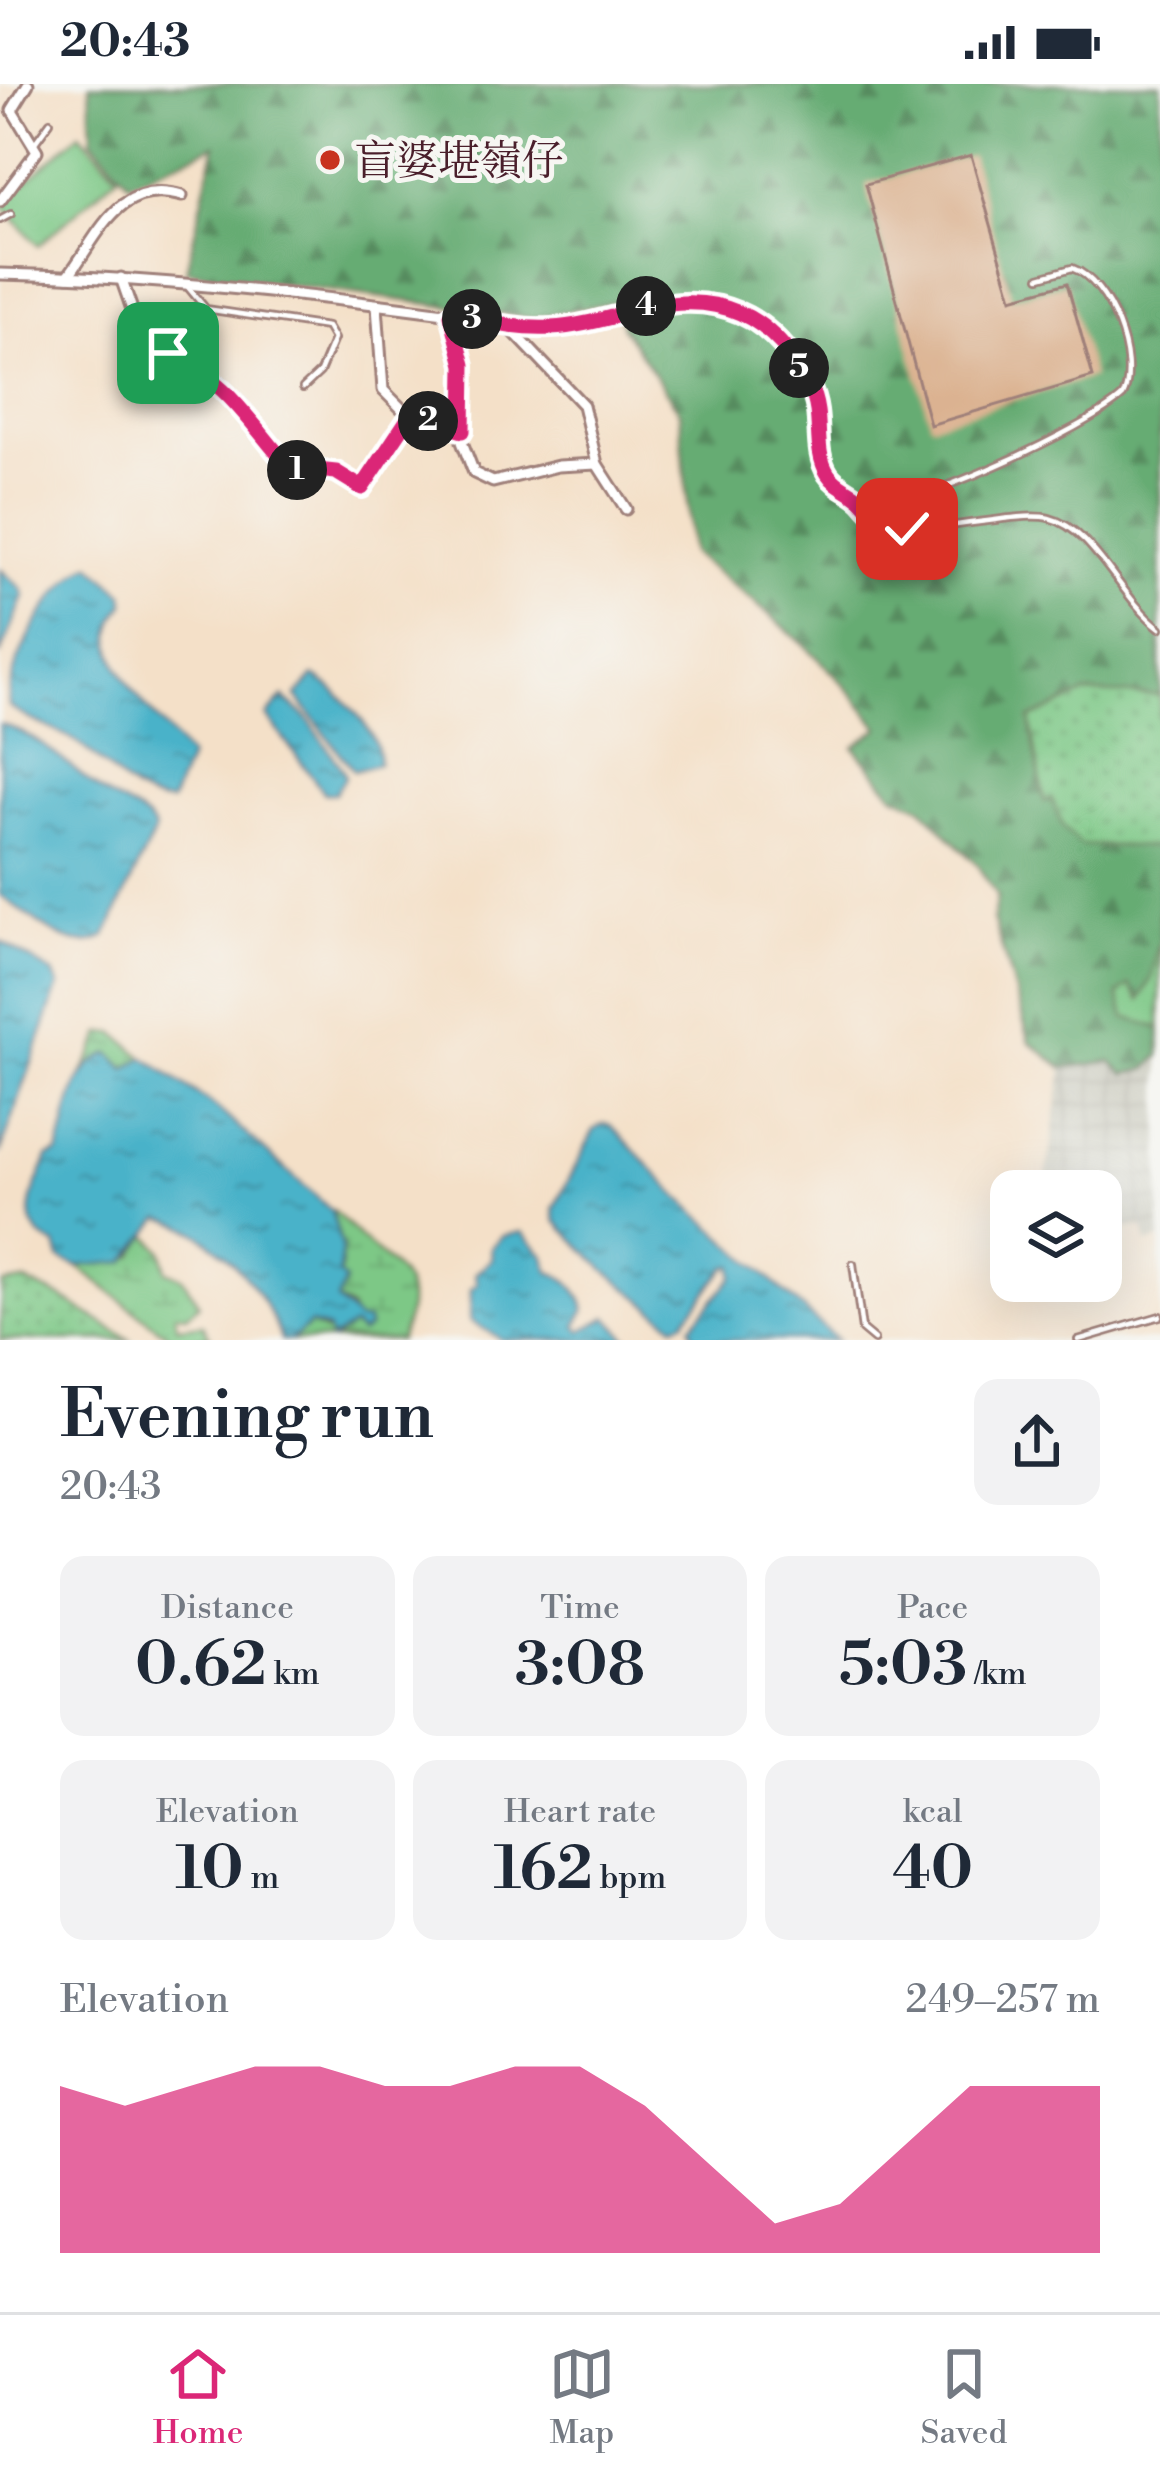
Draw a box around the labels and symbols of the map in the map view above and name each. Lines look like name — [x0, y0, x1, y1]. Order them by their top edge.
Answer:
place label: 盲婆堪嶺仔 — [354, 136, 564, 189]
marker: 盲婆堪嶺仔 — [317, 147, 343, 173]
pin: 4 — [616, 276, 676, 336]
pin: 3 — [442, 289, 502, 349]
pin — [117, 302, 219, 404]
pin: 5 — [769, 338, 829, 398]
pin: 2 — [398, 391, 458, 451]
pin: 1 — [267, 440, 327, 500]
pin — [856, 478, 958, 580]

